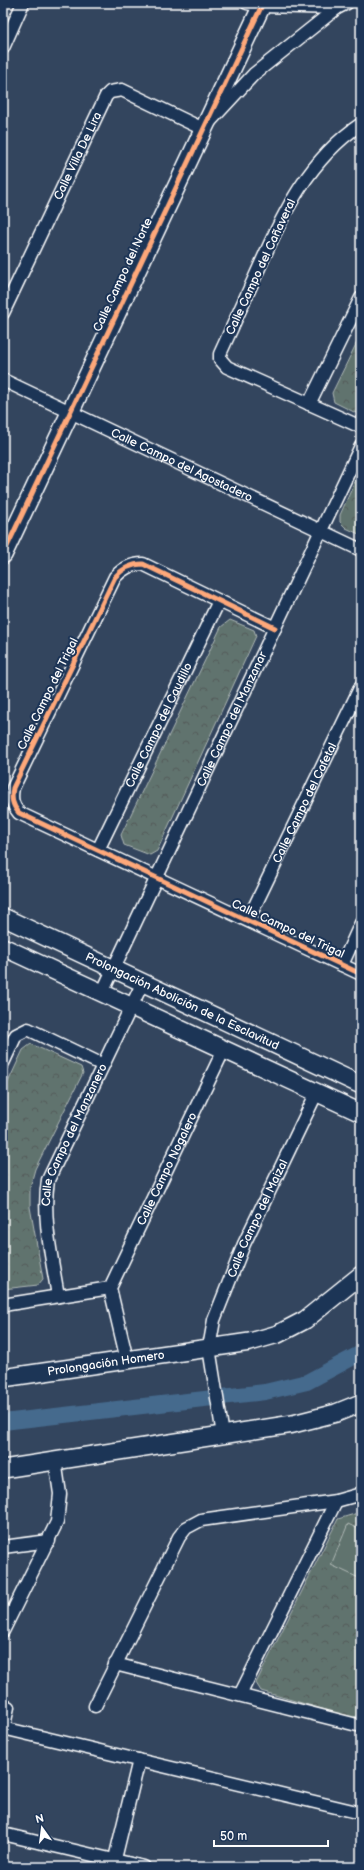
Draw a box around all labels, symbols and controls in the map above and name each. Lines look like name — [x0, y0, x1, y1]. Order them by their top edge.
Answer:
street label: Calle Villa De Lira — [50, 109, 105, 202]
street label: Calle Campo del Cañaveral — [223, 197, 299, 337]
street label: Calle Campo del Norte — [90, 216, 156, 334]
street label: Calle Campo del Agostadero — [109, 425, 255, 505]
street label: Calle Campo del Trigal — [14, 635, 82, 753]
street label: Calle Campo del Manzanar — [193, 649, 270, 789]
street label: Calle Campo del Caudillo — [122, 660, 196, 790]
street label: Calle Campo del Cafetal — [269, 740, 340, 866]
street label: Calle Campo del Trigal — [229, 896, 347, 962]
street label: Prolongación Abolición de la Esclavitud — [83, 949, 282, 1053]
street label: Calle Campo del Manzanero — [39, 1061, 110, 1206]
street label: Calle Campo Nogalero — [133, 1110, 200, 1228]
street label: Calle Campo del Maizal — [224, 1157, 291, 1280]
street label: Prolongación Homero — [46, 1347, 166, 1379]
north arrow — [22, 1808, 62, 1848]
text: N — [34, 1811, 45, 1826]
scale bar — [214, 1822, 328, 1848]
text: 50 m — [220, 1829, 247, 1844]

